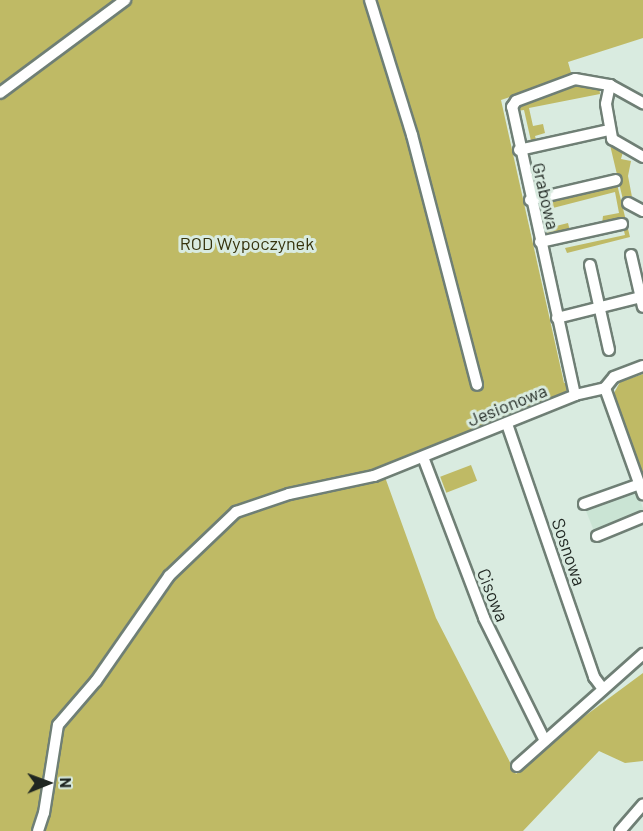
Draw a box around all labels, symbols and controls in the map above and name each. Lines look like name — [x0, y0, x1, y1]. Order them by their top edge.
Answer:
street label: Grabowa — [528, 161, 564, 231]
park label: ROD Wypoczynek — [180, 232, 314, 254]
street label: Jesionowa — [464, 379, 550, 431]
street label: Sosnowa — [547, 515, 591, 589]
street label: Cisowa — [473, 565, 513, 625]
north arrow — [18, 753, 78, 813]
text: N — [57, 777, 76, 788]

